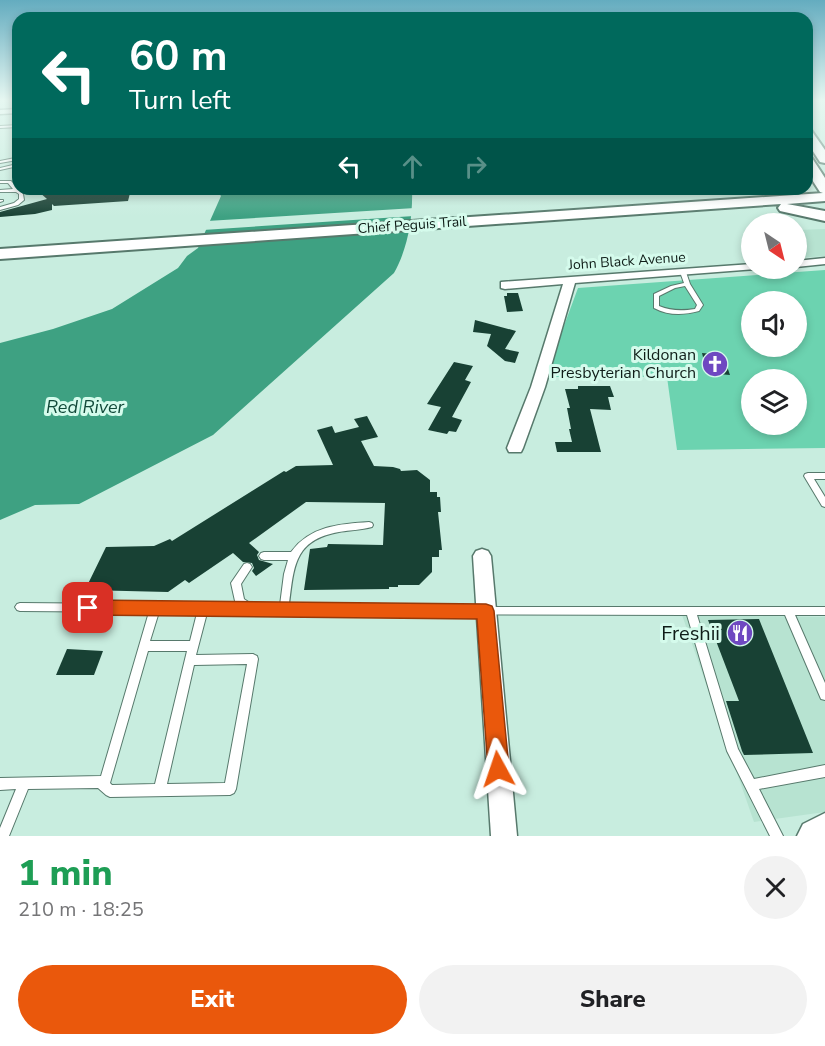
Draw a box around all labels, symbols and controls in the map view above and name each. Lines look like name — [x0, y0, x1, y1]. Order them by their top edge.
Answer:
text: 60 m — [129, 28, 228, 85]
icon: left — [30, 36, 108, 114]
text: Turn left — [129, 82, 230, 119]
icon: left — [333, 150, 366, 183]
icon: ahead — [396, 150, 429, 183]
icon: right — [459, 150, 492, 183]
street label: Chief Peguis Trail — [357, 212, 468, 238]
north arrow — [741, 213, 807, 279]
map controls — [741, 213, 807, 435]
street label: John Black Avenue — [567, 247, 686, 275]
button: sound — [741, 291, 807, 357]
place label: Kildonan Presbyterian Church — [551, 344, 696, 384]
church icon: Kildonan Presbyterian Church — [700, 349, 730, 379]
button: layers — [741, 369, 807, 435]
water label: Red River — [46, 395, 125, 419]
pin — [62, 582, 113, 633]
icon: arrive — [71, 591, 104, 624]
restaurant icon: Freshii — [725, 618, 755, 648]
place label: Freshii — [661, 620, 720, 647]
position arrow — [466, 737, 530, 801]
text: 1 min — [18, 849, 113, 898]
button: close — [744, 856, 807, 919]
text: 210 m · 18:25 — [18, 896, 144, 923]
button: Exit — [18, 965, 407, 1034]
button: Share — [419, 965, 807, 1034]

